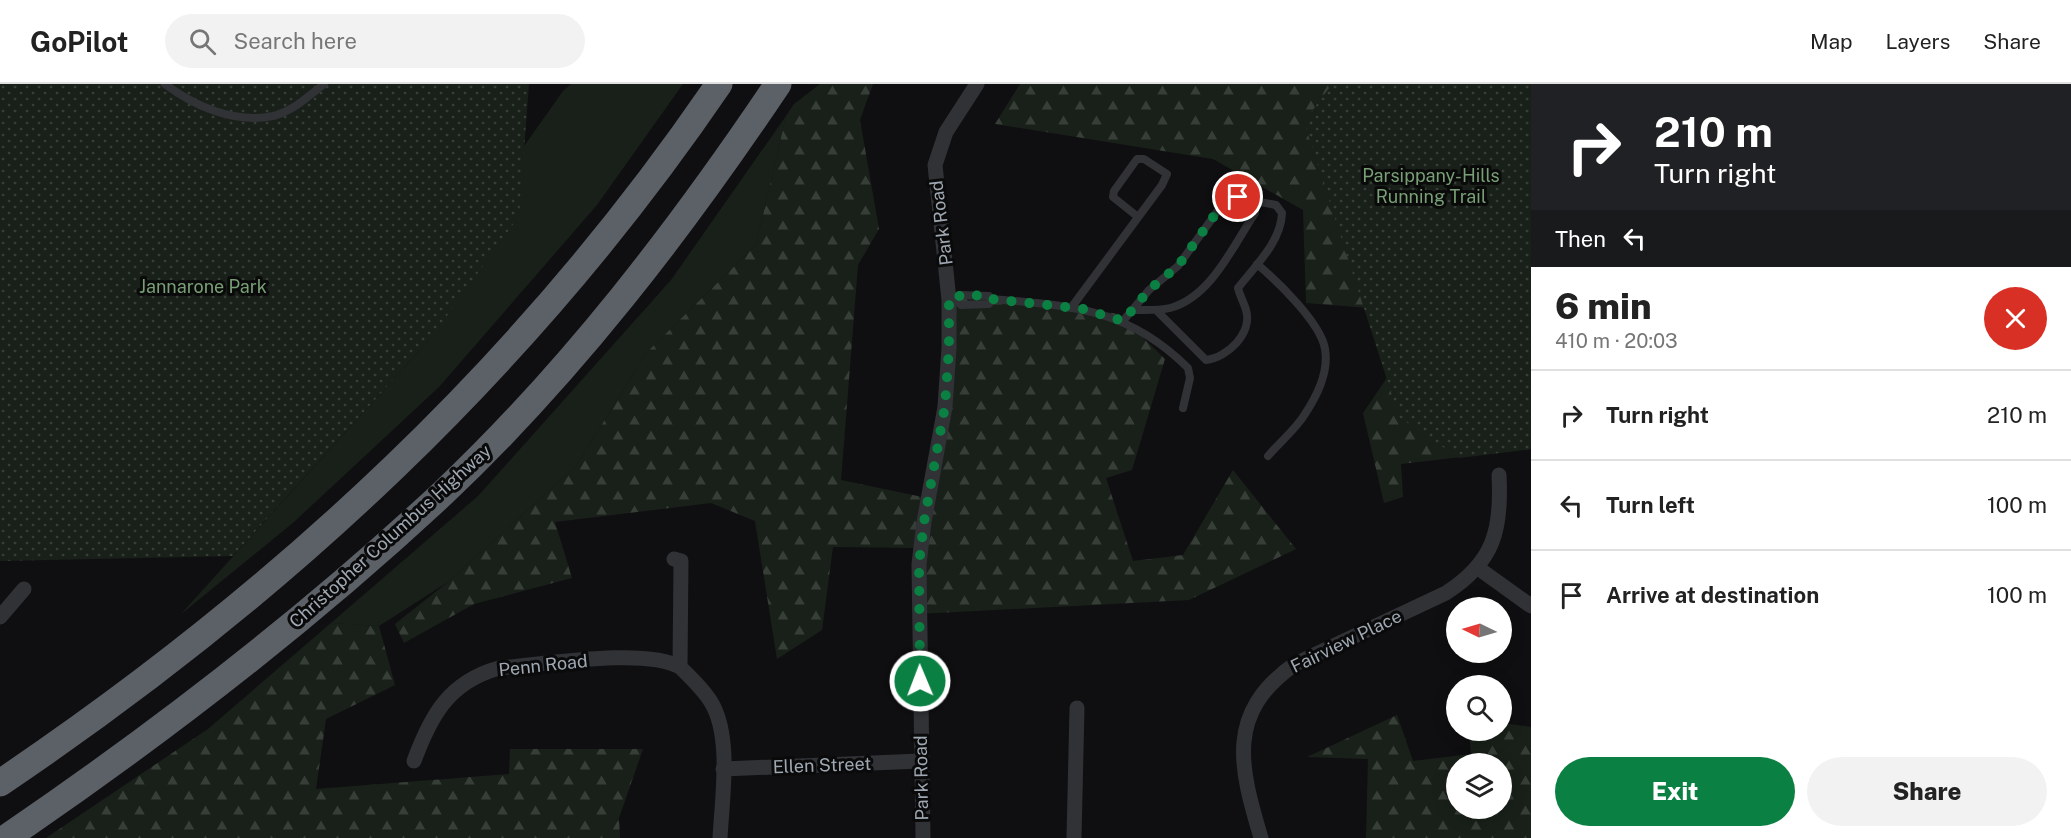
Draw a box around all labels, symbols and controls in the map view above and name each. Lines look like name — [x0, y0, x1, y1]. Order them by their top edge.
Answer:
search box — [165, 14, 585, 68]
text: GoPilot — [30, 25, 129, 58]
icon: search — [186, 25, 219, 58]
text: Search here — [234, 28, 357, 54]
text: Map — [1810, 29, 1853, 54]
text: Layers — [1886, 29, 1950, 54]
text: Share — [1983, 29, 2041, 54]
text: 210 m — [1654, 107, 1773, 156]
icon: right — [1555, 108, 1633, 186]
text: Turn right — [1654, 157, 1777, 189]
park label: Parsippany-Hills Running Trail — [1362, 165, 1500, 207]
pin — [1212, 171, 1263, 222]
street label: Park Road — [925, 179, 957, 267]
icon: arrive — [1221, 180, 1254, 213]
icon: left — [1618, 222, 1651, 255]
text: Then — [1555, 226, 1606, 252]
park label: Jannarone Park — [139, 276, 267, 297]
text: 6 min — [1555, 285, 1652, 327]
button: close — [1984, 287, 2047, 350]
text: 410 m · 20:03 — [1555, 329, 1678, 353]
icon: right — [1555, 399, 1588, 432]
text: Turn right — [1606, 402, 1709, 428]
text: 210 m — [1987, 402, 2047, 428]
street label: Christopher Columbus Highway — [285, 440, 495, 632]
icon: left — [1555, 489, 1588, 522]
text: Turn left — [1606, 492, 1695, 518]
text: 100 m — [1987, 492, 2047, 518]
icon: arrive — [1555, 579, 1588, 612]
text: Arrive at destination — [1606, 582, 1819, 608]
text: 100 m — [1987, 582, 2047, 608]
north arrow — [1446, 597, 1512, 663]
map controls — [1446, 597, 1512, 819]
street label: Fairview Place — [1287, 605, 1405, 677]
position arrow — [888, 649, 952, 713]
street label: Penn Road — [498, 650, 588, 680]
button: search — [1446, 675, 1512, 741]
street label: Park Road — [910, 735, 932, 821]
street label: Ellen Street — [772, 753, 872, 777]
button: layers — [1446, 753, 1512, 819]
button: Exit — [1555, 757, 1795, 826]
button: Share — [1807, 757, 2047, 826]

